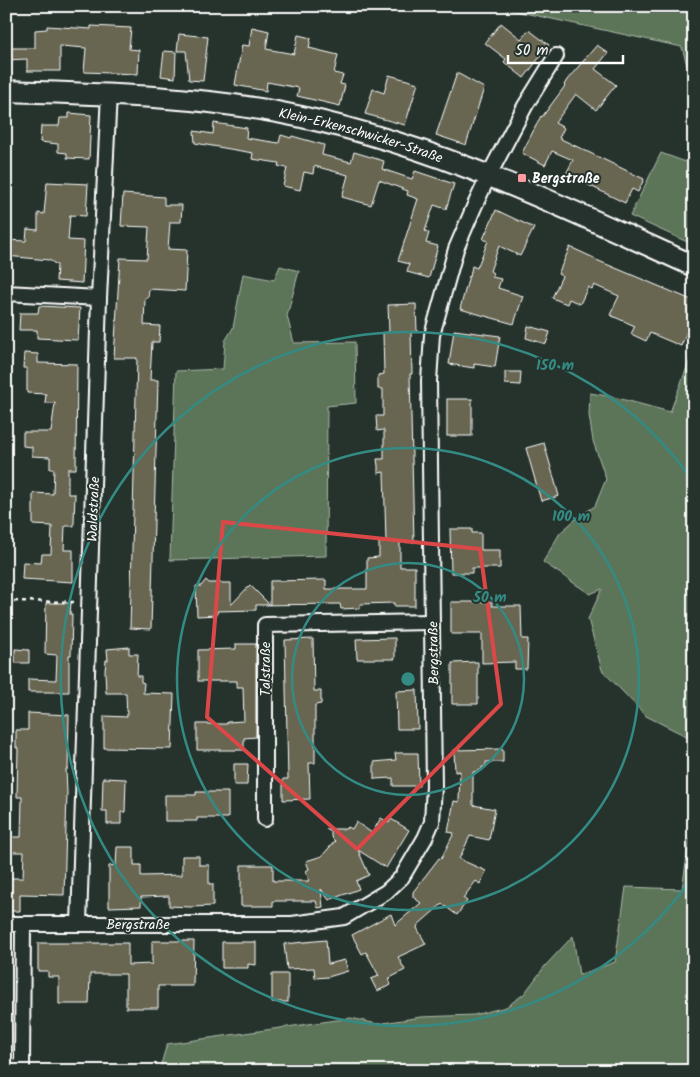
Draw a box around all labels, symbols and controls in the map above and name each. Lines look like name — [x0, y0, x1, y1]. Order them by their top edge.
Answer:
scale bar — [508, 32, 622, 64]
text: 50 m — [515, 39, 549, 63]
street label: Klein-Erkenschwicker-Straße — [277, 103, 446, 170]
place label: Bergstraße — [532, 168, 600, 190]
marker: Bergstraße — [516, 172, 528, 184]
text: 150 m — [536, 354, 574, 378]
street label: Waldstraße — [82, 475, 106, 542]
text: 100 m — [552, 505, 590, 529]
text: 50 m — [472, 586, 507, 610]
street label: Bergstraße — [422, 620, 446, 685]
street label: Talstraße — [255, 641, 277, 696]
centre of rings — [399, 670, 417, 688]
street label: Bergstraße — [106, 914, 170, 936]

